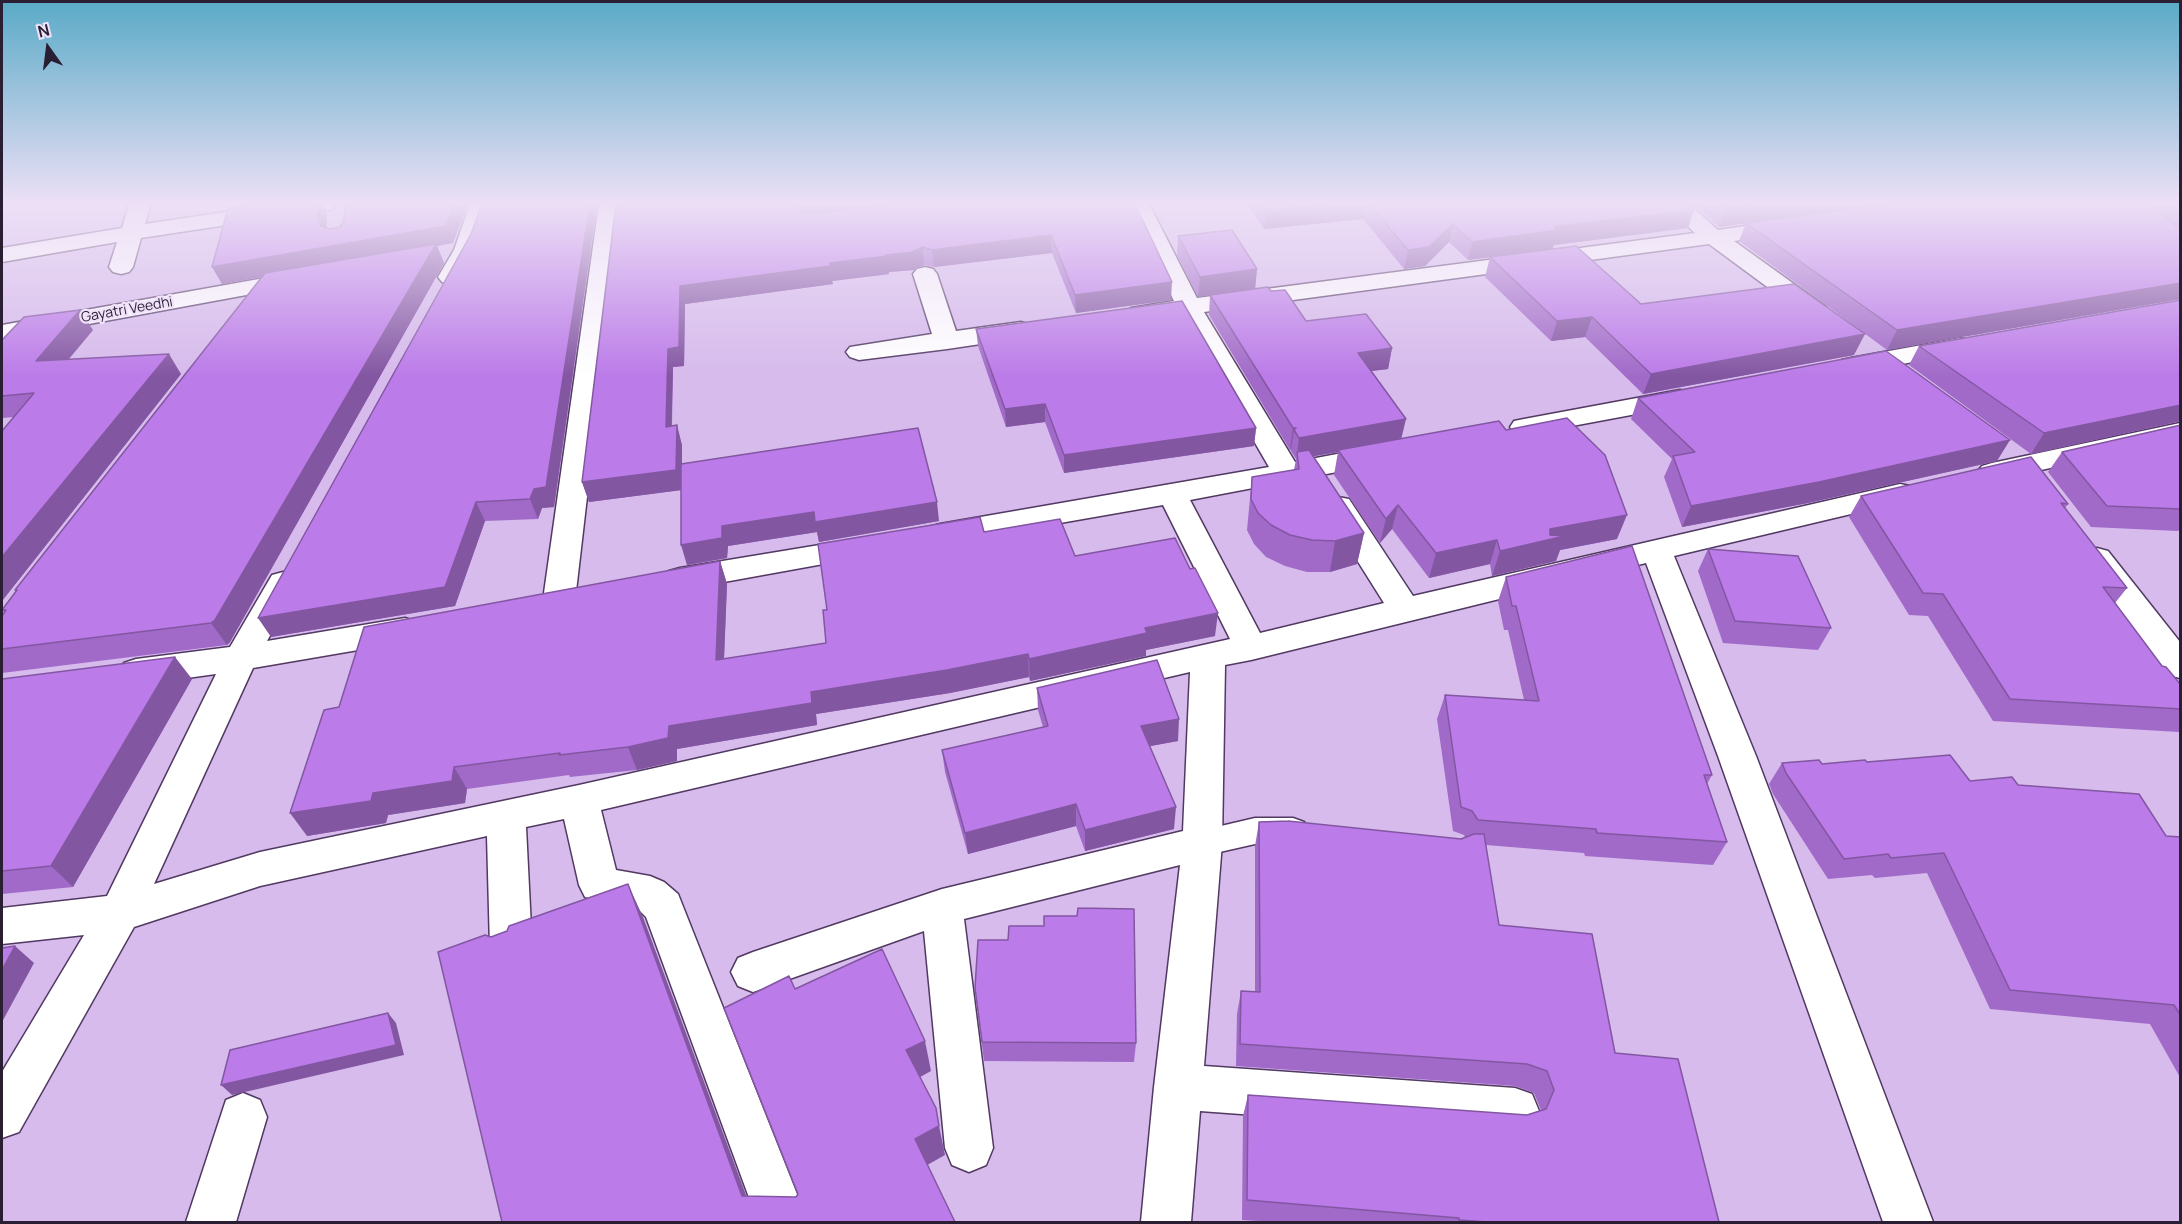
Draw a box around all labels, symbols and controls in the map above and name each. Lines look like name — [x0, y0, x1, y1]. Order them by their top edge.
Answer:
north arrow — [18, 18, 78, 78]
text: N — [35, 18, 52, 43]
street label: Gayatri Veedhi — [80, 294, 174, 326]

